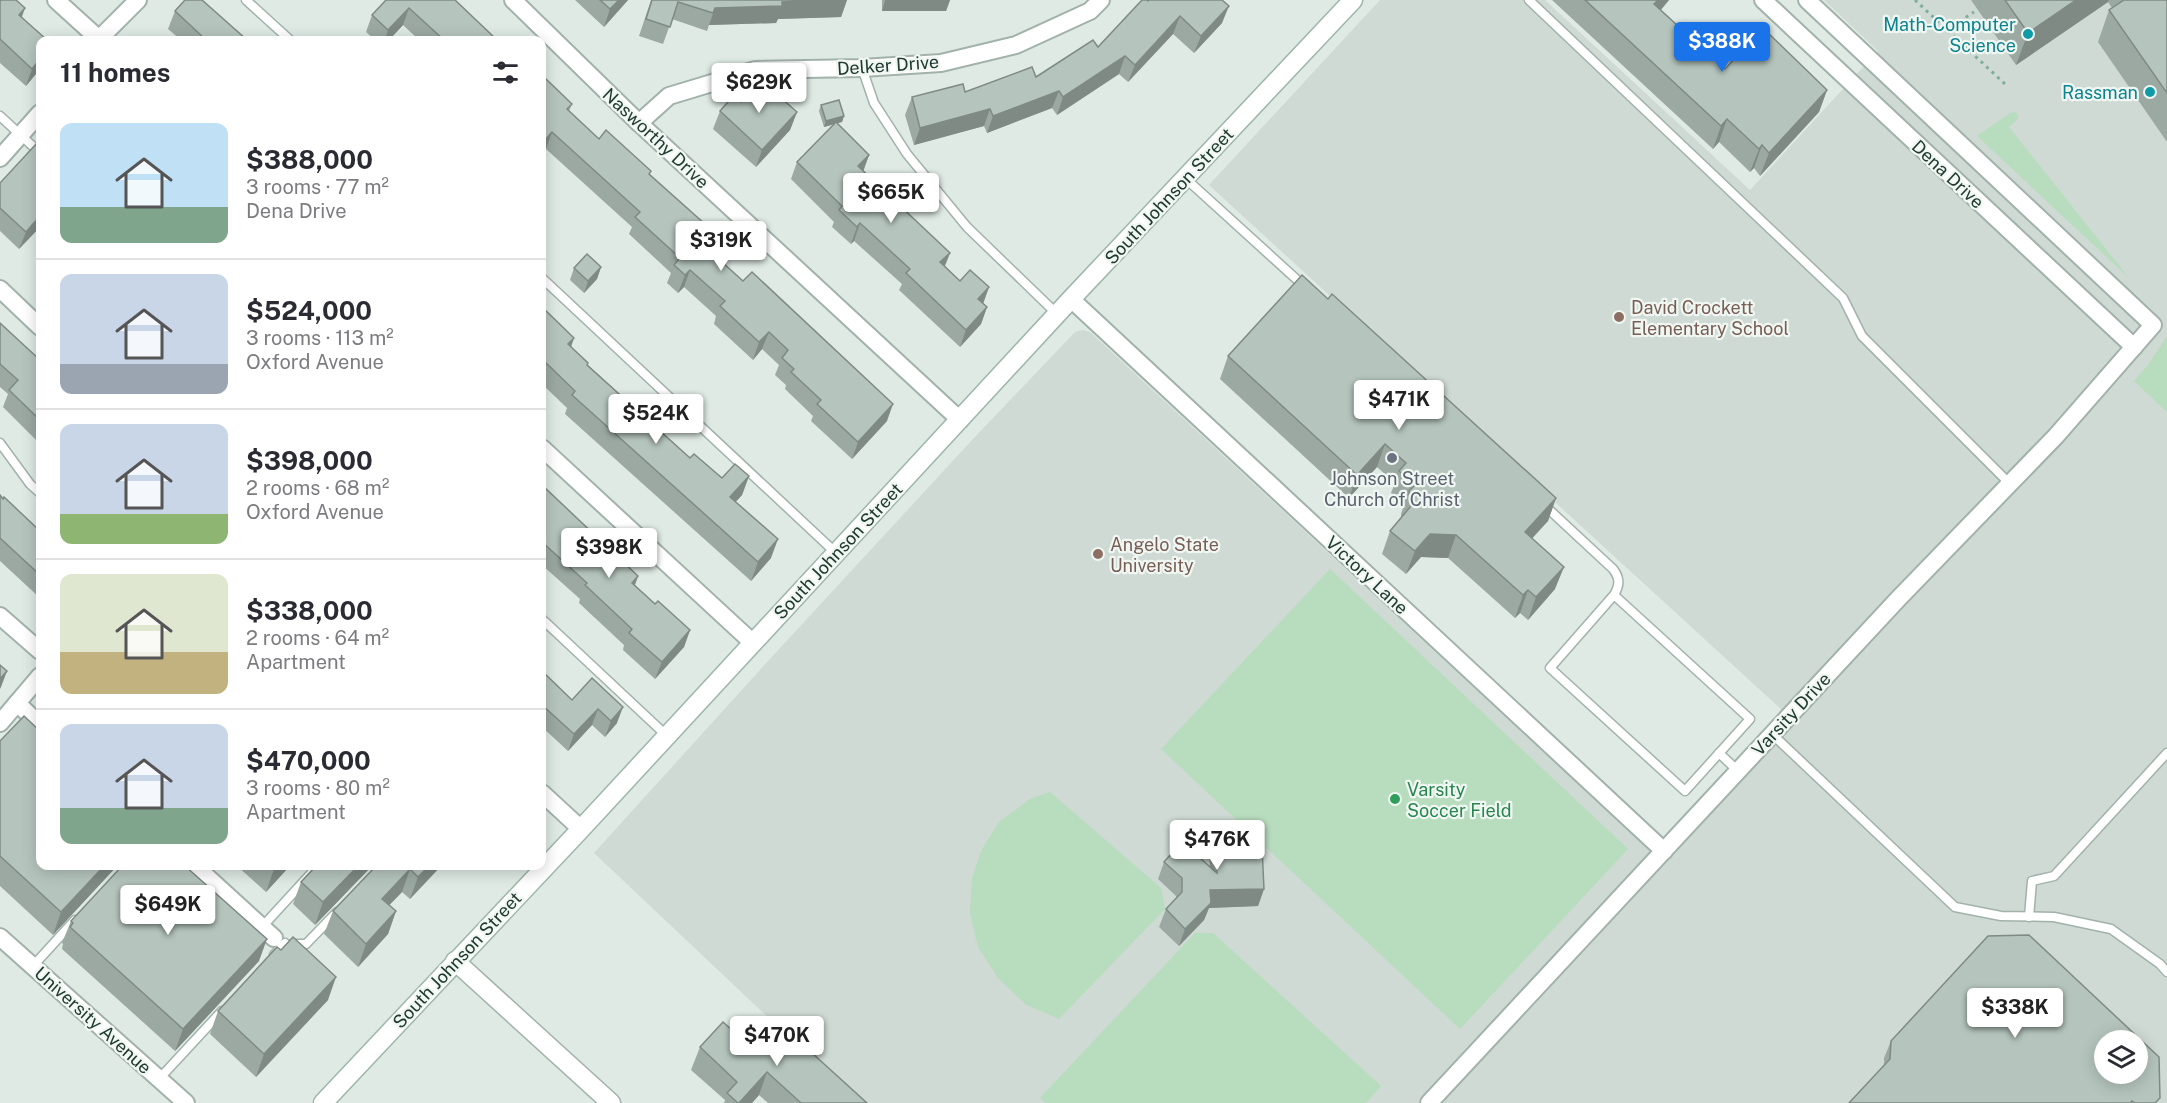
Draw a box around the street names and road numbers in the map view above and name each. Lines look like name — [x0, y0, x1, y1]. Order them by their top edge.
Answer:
street label: Delker Drive — [836, 51, 940, 79]
street label: Nasworthy Drive — [599, 83, 713, 193]
street label: South Johnson Street — [1100, 123, 1238, 269]
street label: Dena Drive — [1908, 135, 1988, 213]
street label: South Johnson Street — [769, 478, 907, 624]
street label: Victory Lane — [1322, 532, 1412, 618]
street label: Varsity Drive — [1747, 668, 1835, 760]
street label: South Johnson Street — [388, 887, 526, 1033]
street label: University Avenue — [30, 962, 156, 1078]

